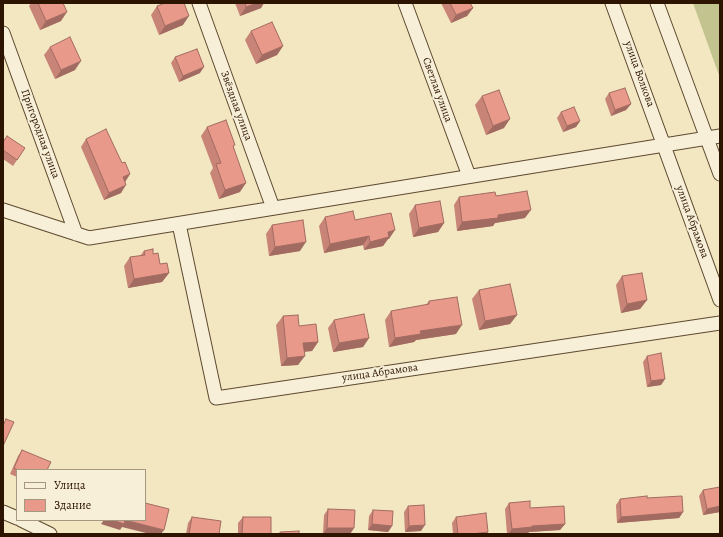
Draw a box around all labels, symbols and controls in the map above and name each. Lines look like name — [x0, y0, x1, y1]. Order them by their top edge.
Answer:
street label: улица Волкова — [621, 39, 657, 109]
street label: Светлая улица — [419, 56, 455, 124]
street label: Звёздная улица — [217, 69, 255, 143]
street label: Пригородная улица — [18, 88, 62, 180]
street label: улица Абрамова — [673, 184, 711, 260]
street label: улица Абрамова — [341, 361, 419, 385]
legend — [16, 469, 146, 521]
text: Улица — [54, 477, 85, 493]
text: Здание — [54, 497, 91, 513]

